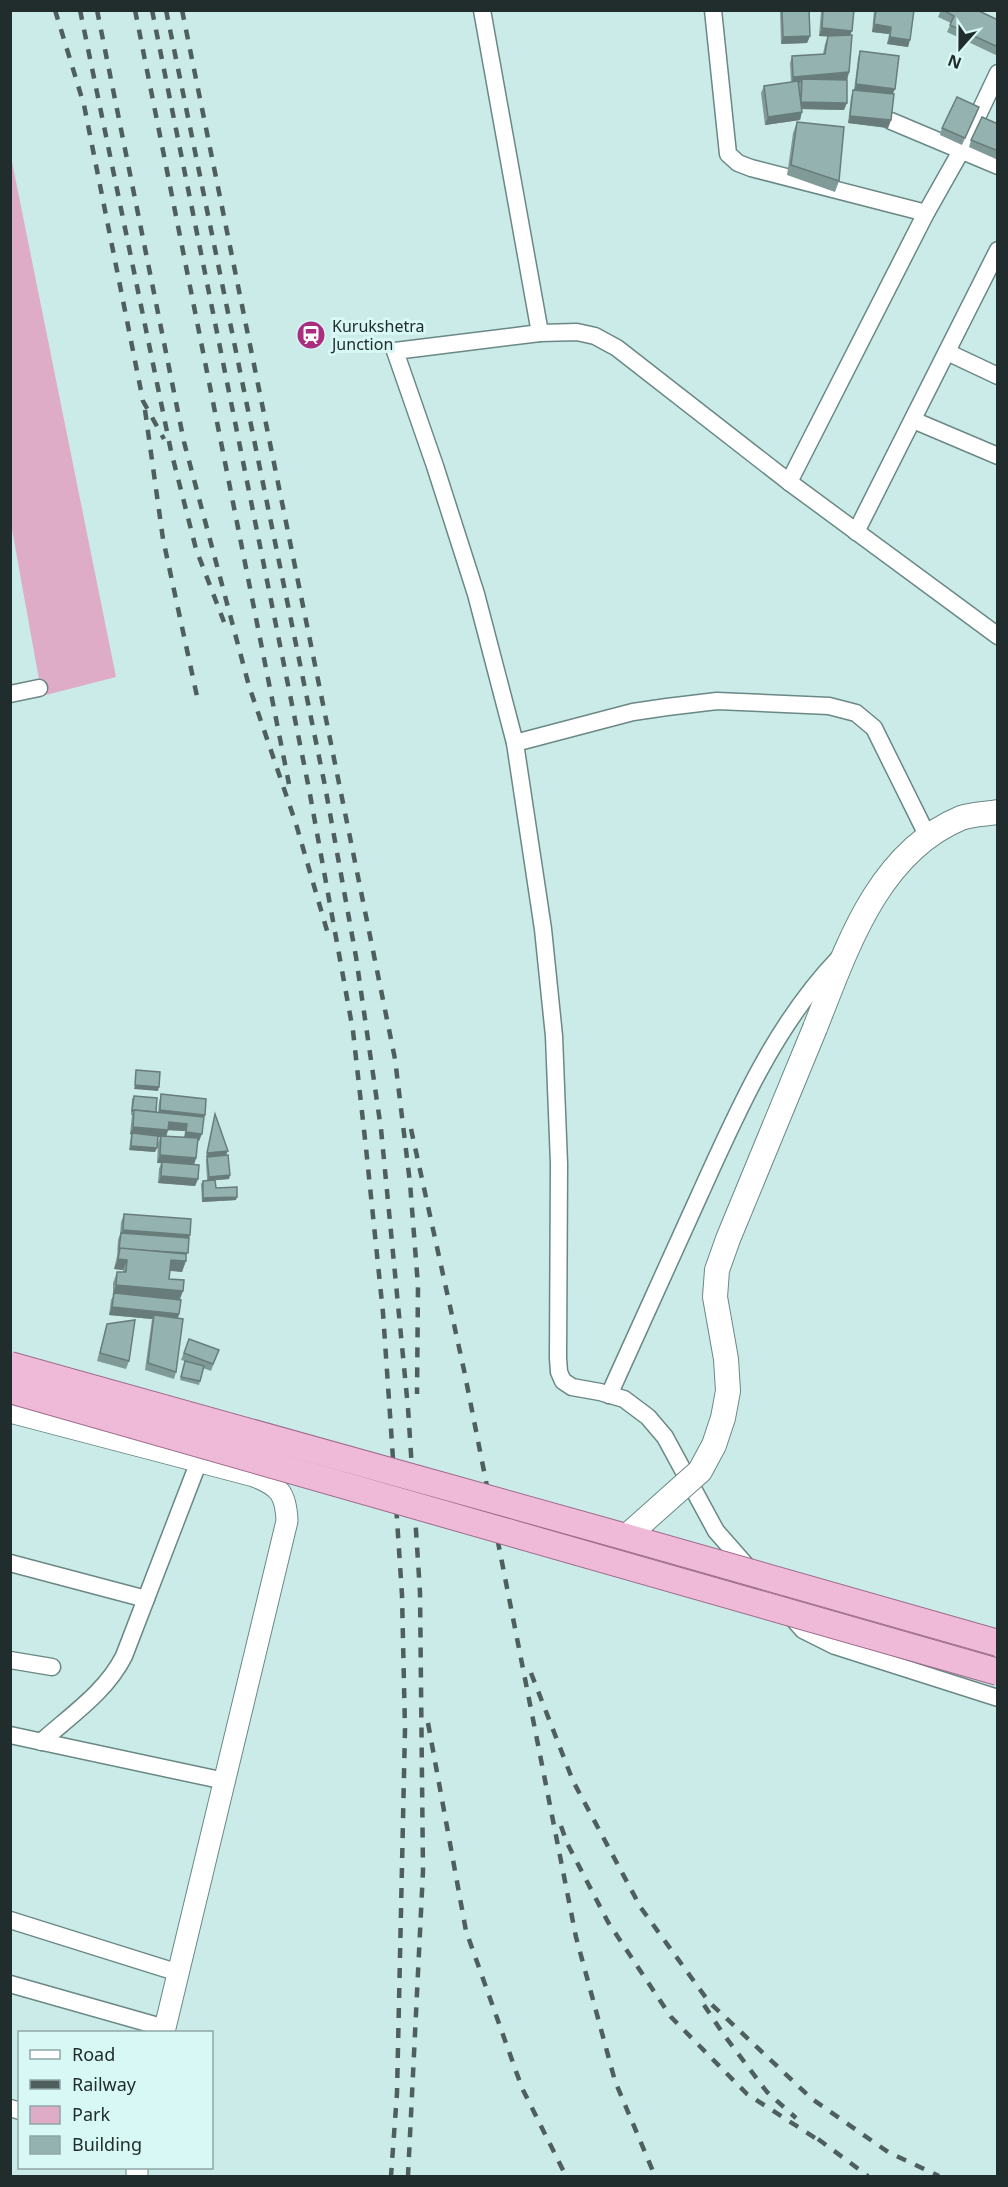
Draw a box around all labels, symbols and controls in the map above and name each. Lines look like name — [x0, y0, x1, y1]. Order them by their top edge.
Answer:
north arrow — [930, 18, 990, 78]
text: N — [945, 49, 965, 75]
place label: Kurukshetra Junction — [330, 315, 424, 355]
station icon: Kurukshetra Junction — [295, 319, 327, 351]
legend — [18, 2031, 213, 2169]
text: Road — [72, 2042, 115, 2066]
text: Railway — [72, 2072, 137, 2096]
text: Park — [72, 2102, 110, 2126]
text: Building — [72, 2132, 142, 2156]

